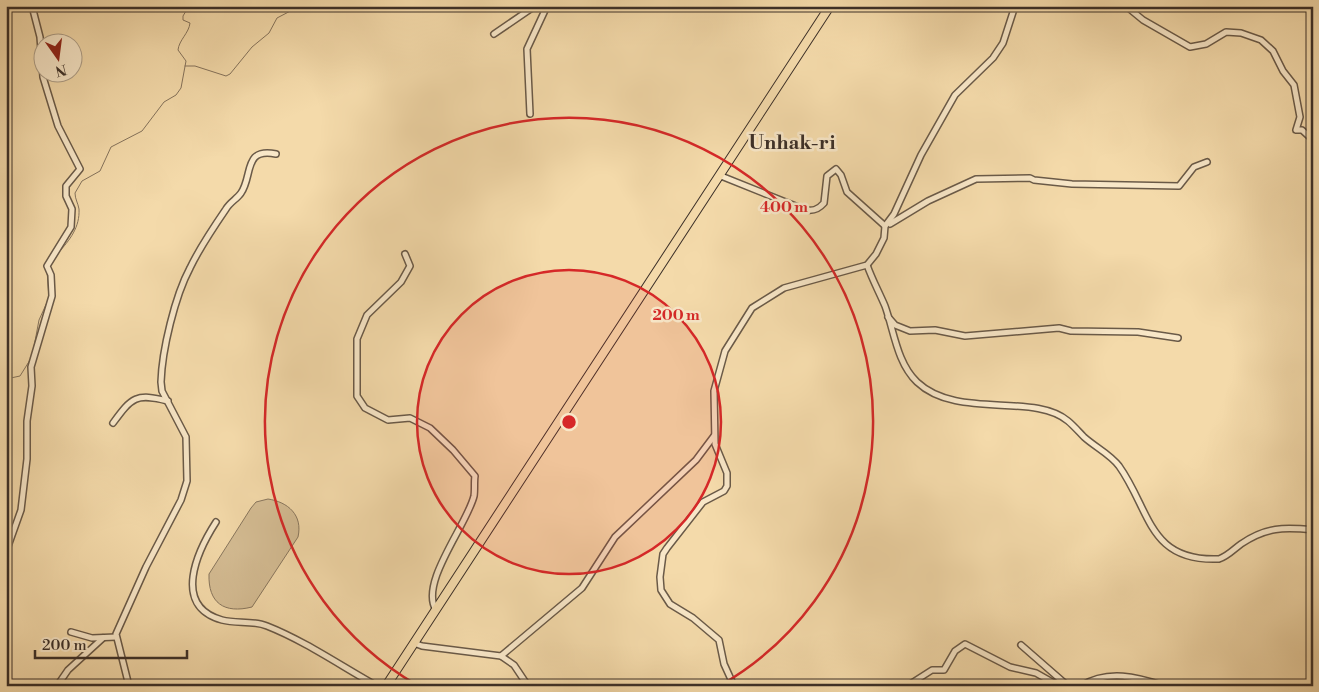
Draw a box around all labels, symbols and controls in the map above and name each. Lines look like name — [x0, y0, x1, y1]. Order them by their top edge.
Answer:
north arrow — [32, 32, 82, 82]
text: N — [53, 60, 68, 80]
district label: Unhak-ri — [748, 131, 836, 156]
text: 400 m — [760, 198, 808, 217]
text: 200 m — [652, 306, 700, 325]
centre of rings — [560, 413, 578, 431]
scale bar — [35, 627, 188, 659]
text: 200 m — [42, 636, 87, 655]

